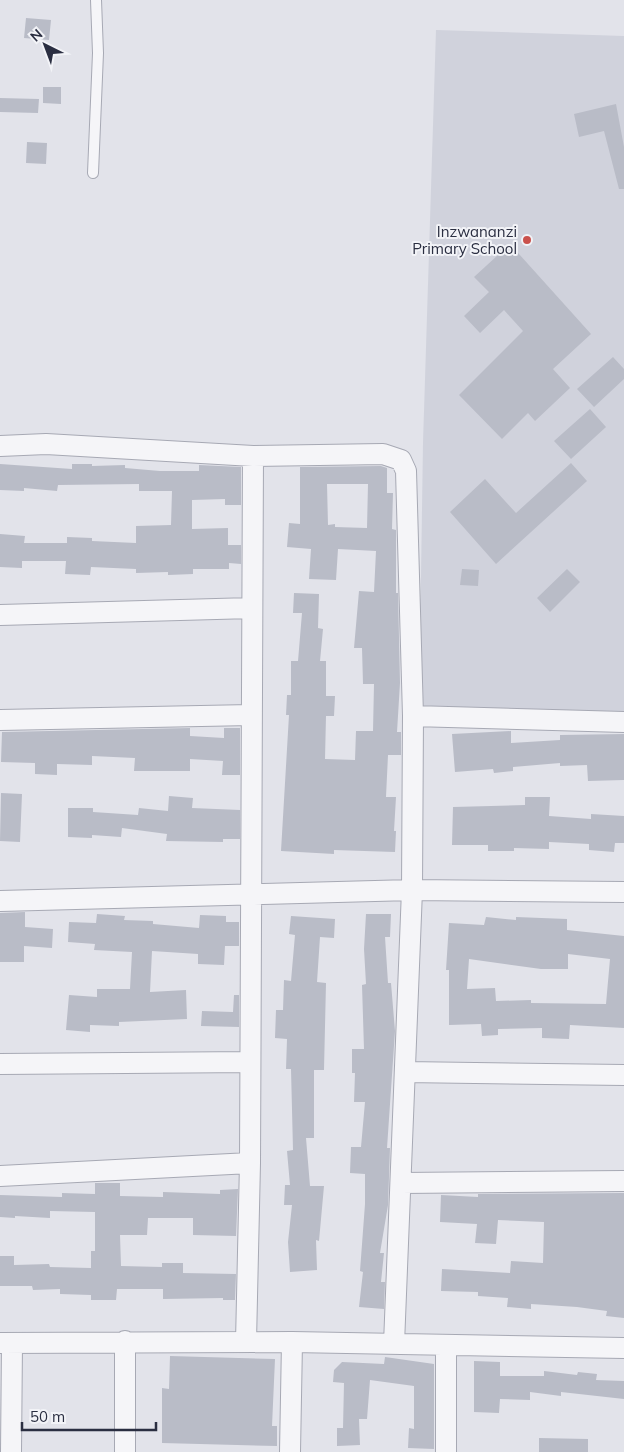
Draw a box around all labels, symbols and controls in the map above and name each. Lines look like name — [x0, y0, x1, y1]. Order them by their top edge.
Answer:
north arrow — [20, 20, 70, 70]
text: N — [26, 25, 46, 46]
place label: Inzwananzi Primary School — [412, 222, 517, 258]
marker: Inzwananzi Primary School — [521, 234, 533, 246]
scale bar — [22, 1400, 156, 1432]
text: 50 m — [30, 1407, 65, 1426]

